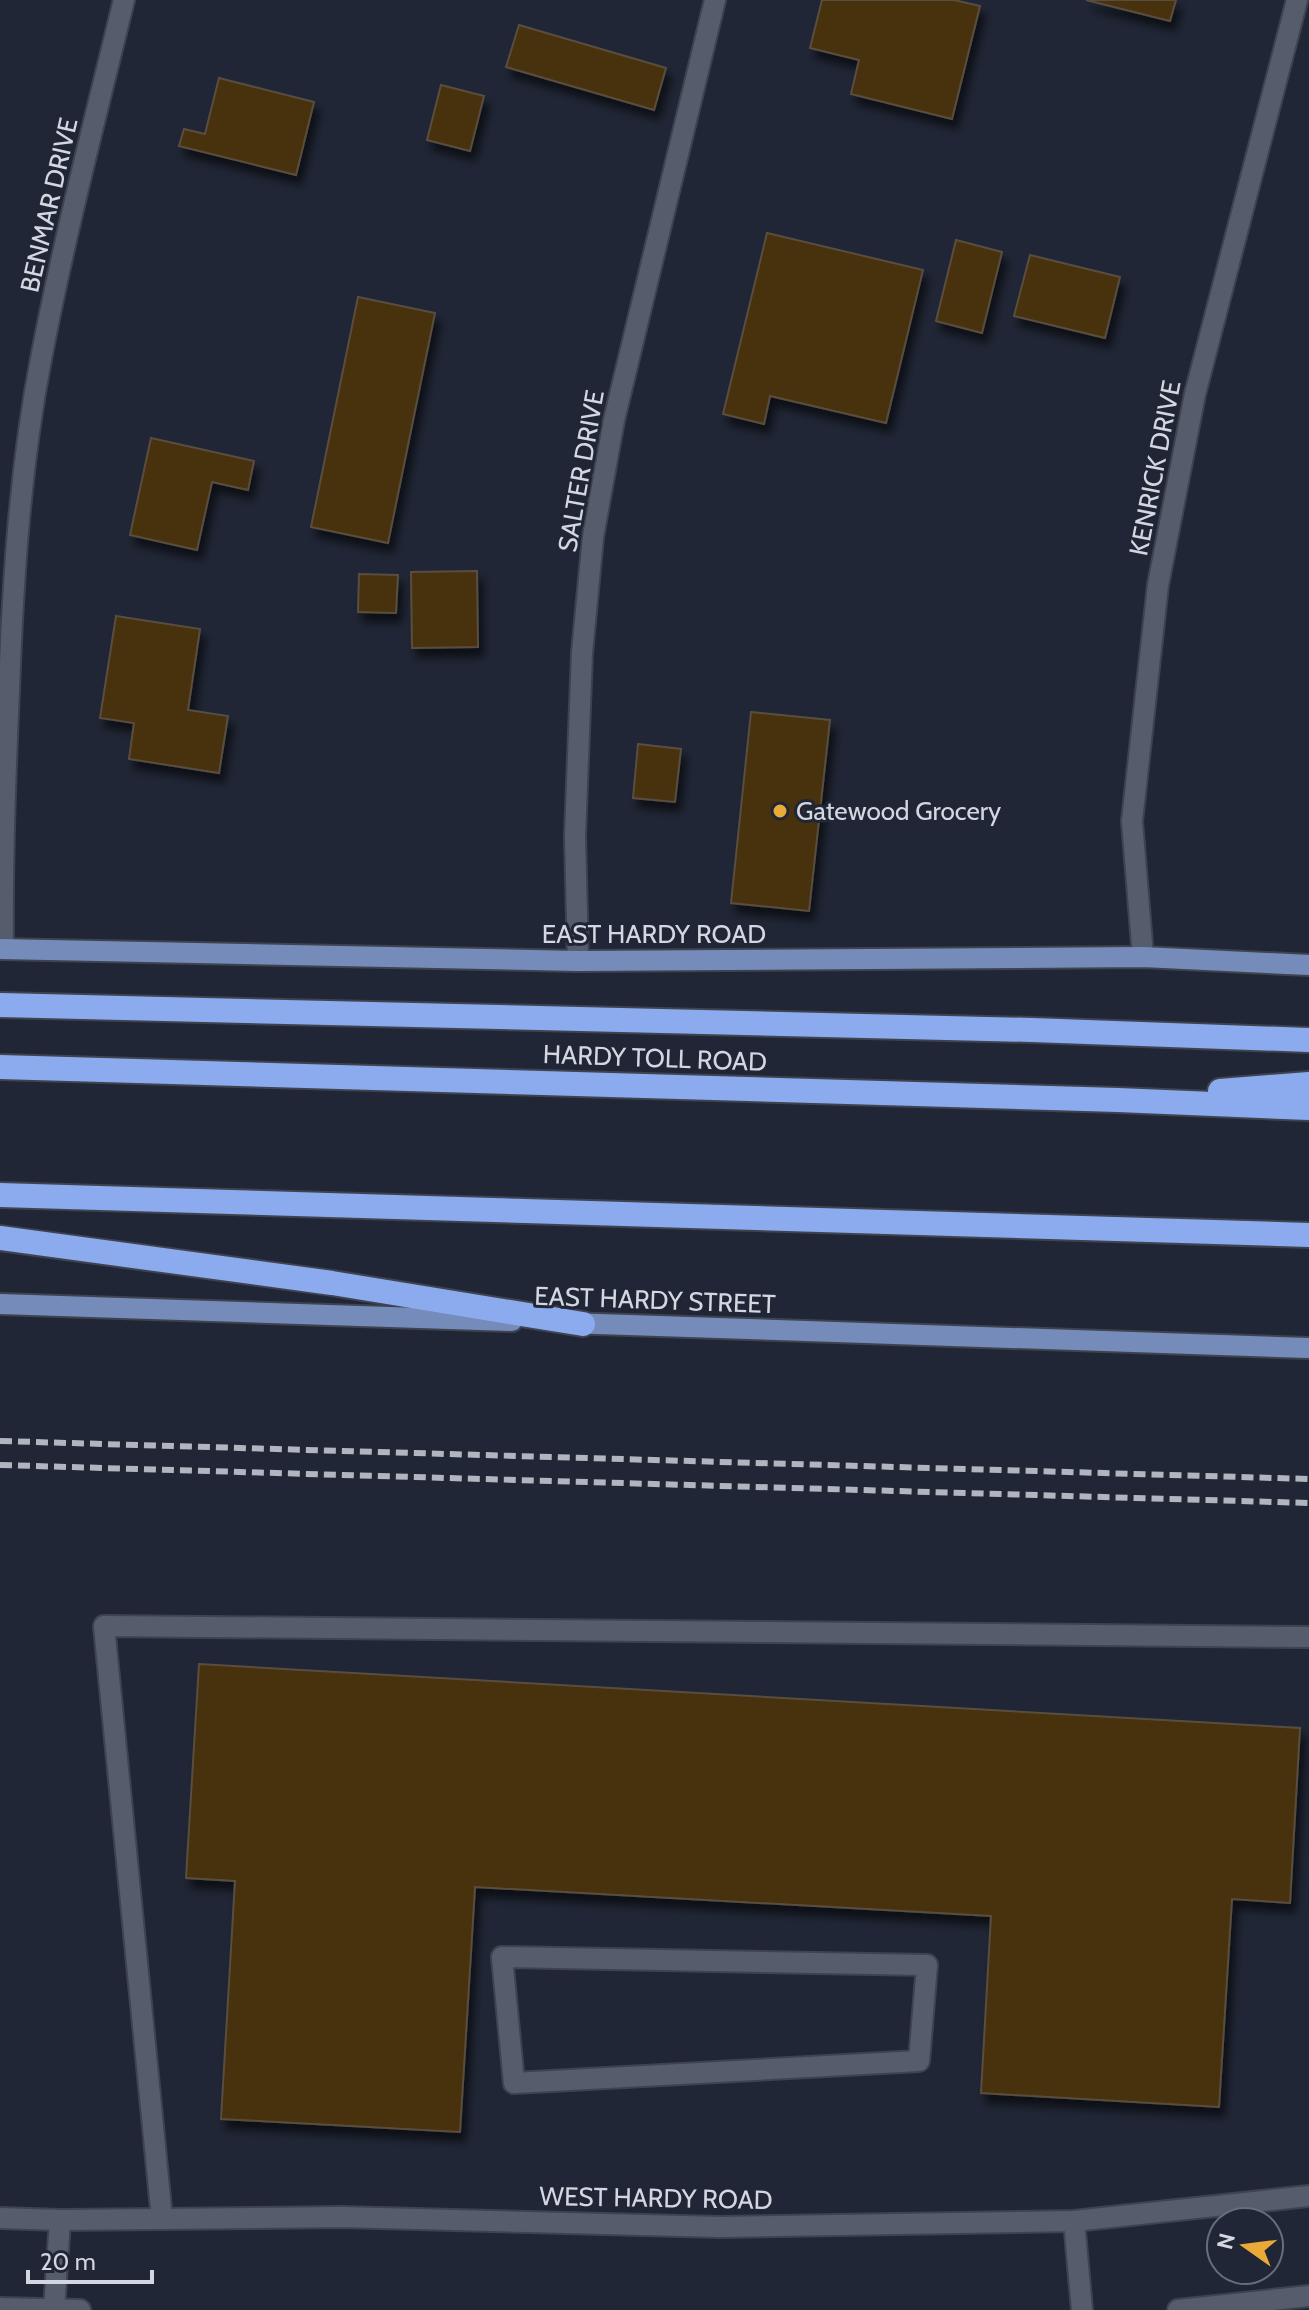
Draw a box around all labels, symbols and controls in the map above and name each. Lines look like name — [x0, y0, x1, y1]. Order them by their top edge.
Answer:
street label: BENMAR DRIVE — [13, 115, 85, 295]
street label: KENRICK DRIVE — [1122, 378, 1188, 558]
street label: SALTER DRIVE — [551, 388, 611, 554]
place label: Gatewood Grocery — [796, 795, 1001, 827]
marker: Gatewood Grocery — [771, 802, 789, 820]
street label: EAST HARDY ROAD — [542, 918, 766, 950]
street label: HARDY TOLL ROAD — [542, 1038, 768, 1078]
street label: EAST HARDY STREET — [534, 1280, 776, 1320]
street label: WEST HARDY ROAD — [539, 2180, 773, 2216]
north arrow — [1205, 2206, 1285, 2286]
text: N — [1211, 2230, 1241, 2252]
scale bar — [28, 2234, 152, 2284]
text: 20 m — [40, 2247, 96, 2276]

